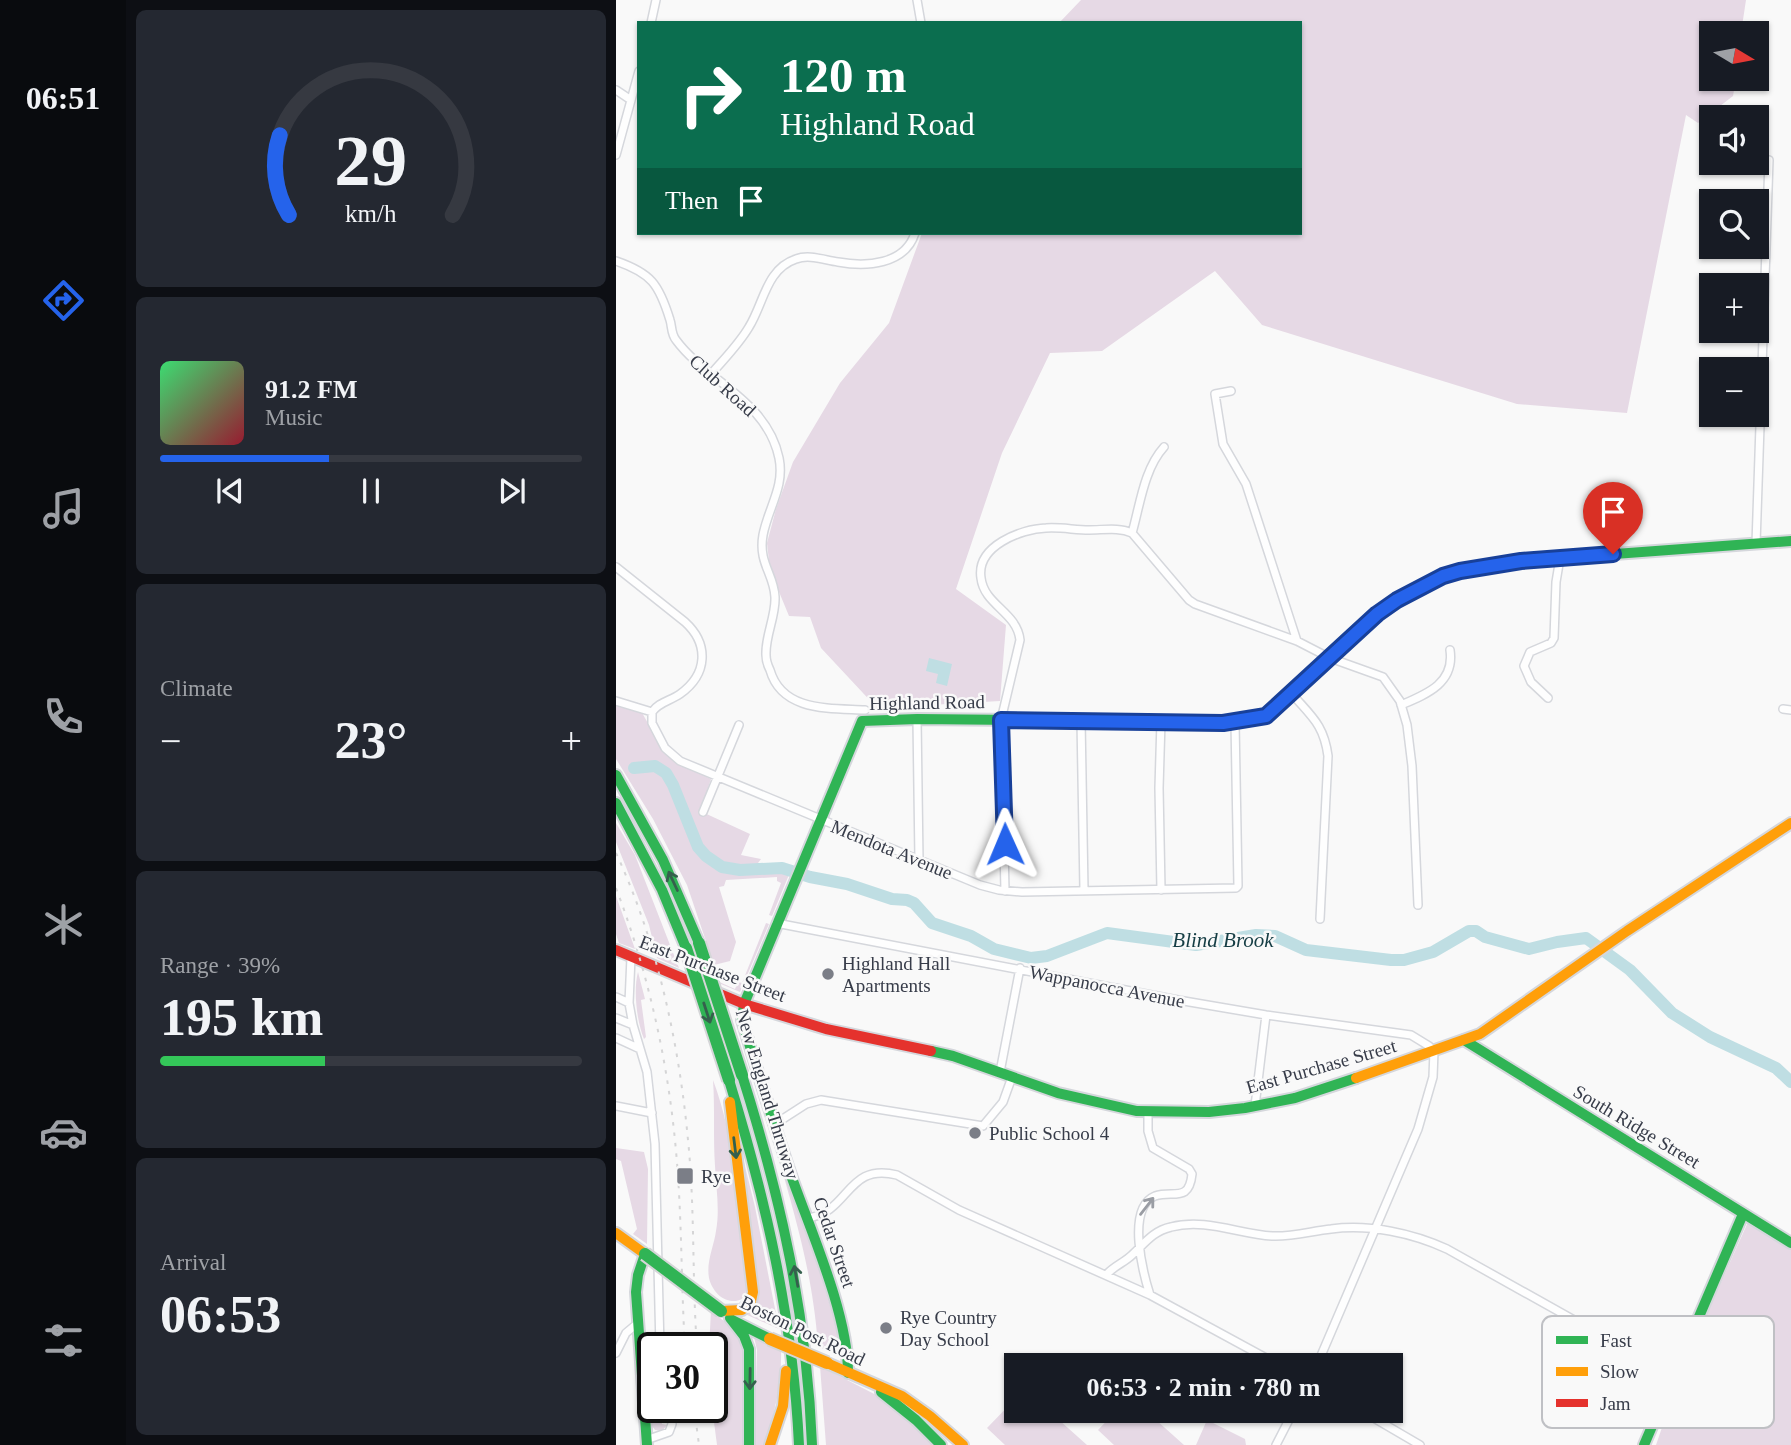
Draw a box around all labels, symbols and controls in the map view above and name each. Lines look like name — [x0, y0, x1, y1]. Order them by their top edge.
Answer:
north arrow — [1699, 21, 1769, 91]
map controls — [1699, 21, 1769, 427]
text: 120 m — [780, 48, 907, 103]
icon: right — [665, 49, 756, 140]
text: 06:51 — [26, 80, 100, 116]
button: sound — [1699, 105, 1769, 175]
text: Highland Road — [780, 106, 975, 142]
text: 29 — [335, 120, 407, 201]
icon: arrive — [732, 182, 770, 220]
text: Then — [665, 186, 718, 215]
button: search — [1699, 189, 1769, 259]
text: km/h — [345, 199, 397, 226]
button: + — [1699, 273, 1769, 343]
icon: directions — [39, 276, 88, 325]
street label: Club Road — [685, 350, 760, 421]
button: − — [1699, 357, 1769, 427]
text: 91.2 FM — [265, 375, 357, 404]
text: Music — [265, 405, 323, 430]
icon: previous — [211, 472, 249, 510]
icon: pause — [352, 472, 390, 510]
icon: next — [493, 472, 531, 510]
pin — [1583, 482, 1643, 554]
icon: music — [39, 484, 88, 533]
icon: arrive — [1594, 493, 1632, 531]
text: Climate — [160, 676, 233, 701]
street label: Highland Road — [869, 691, 985, 714]
icon: phone — [39, 692, 88, 741]
text: 23° — [335, 712, 407, 769]
text: − — [160, 720, 181, 762]
text: + — [561, 720, 582, 762]
position arrow — [968, 807, 1042, 881]
street label: Mendota Avenue — [828, 816, 956, 883]
one-way arrow — [666, 870, 679, 892]
icon: climate — [39, 900, 88, 949]
water label: Blind Brook — [1172, 928, 1274, 952]
street label: East Purchase Street — [637, 931, 790, 1006]
text: Range · 39% — [160, 953, 280, 978]
place label: Highland Hall Apartments — [842, 953, 950, 996]
street label: Wappanocca Avenue — [1027, 961, 1186, 1012]
marker: Highland Hall Apartments — [820, 966, 836, 982]
text: 195 km — [160, 989, 323, 1046]
one-way arrow — [701, 1002, 714, 1024]
street label: New England Thruway — [732, 1006, 804, 1182]
street label: East Purchase Street — [1244, 1035, 1399, 1098]
street label: South Ridge Street — [1570, 1080, 1704, 1173]
icon: car — [39, 1108, 88, 1157]
place label: Public School 4 — [989, 1123, 1110, 1144]
marker: Public School 4 — [967, 1125, 983, 1141]
one-way arrow — [729, 1136, 742, 1158]
marker: Rye — [675, 1166, 695, 1186]
place label: Rye — [701, 1166, 731, 1187]
street label: Cedar Street — [809, 1194, 860, 1291]
one-way arrow — [1139, 1198, 1154, 1216]
text: Arrival — [160, 1250, 226, 1275]
one-way arrow — [788, 1265, 802, 1288]
text: 06:53 — [160, 1286, 281, 1343]
street label: Boston Post Road — [737, 1291, 869, 1370]
place label: Rye Country Day School — [900, 1307, 997, 1350]
icon: filters — [39, 1316, 88, 1365]
legend — [1542, 1316, 1774, 1428]
marker: Rye Country Day School — [878, 1320, 894, 1336]
text: Fast — [1600, 1330, 1632, 1351]
speed limit sign: 30 — [637, 1332, 728, 1423]
text: Slow — [1600, 1361, 1639, 1382]
one-way arrow — [743, 1367, 757, 1390]
text: 06:53 · 2 min · 780 m — [1087, 1373, 1321, 1402]
text: Jam — [1600, 1393, 1631, 1414]

